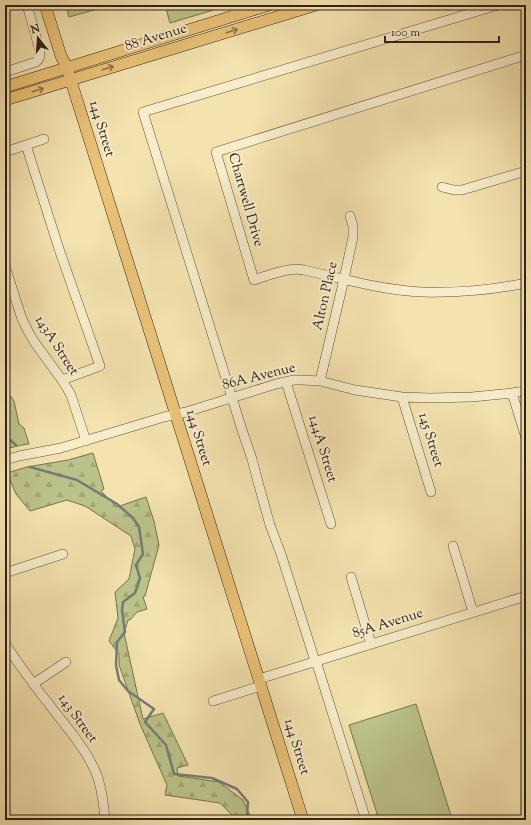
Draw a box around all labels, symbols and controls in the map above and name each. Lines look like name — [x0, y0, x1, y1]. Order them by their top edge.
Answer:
north arrow — [18, 18, 58, 58]
scale bar — [385, 18, 499, 44]
street label: 88 Avenue — [123, 19, 189, 57]
text: N — [28, 20, 42, 39]
text: 100 m — [391, 24, 420, 42]
one-way arrow — [226, 26, 238, 34]
one-way arrow — [101, 64, 114, 71]
one-way arrow — [31, 86, 44, 93]
street label: 144 Street — [83, 98, 119, 160]
street label: Chartwell Drive — [222, 151, 268, 249]
street label: Alton Place — [308, 260, 344, 332]
street label: 143A Street — [29, 312, 83, 380]
street label: 86A Avenue — [220, 358, 298, 396]
street label: 144 Street — [180, 407, 216, 469]
street label: 145 Street — [412, 410, 448, 470]
street label: 144A Street — [302, 413, 342, 485]
street label: 85A Avenue — [350, 604, 426, 644]
street label: 143 Street — [52, 690, 102, 748]
street label: 144 Street — [278, 716, 314, 778]

